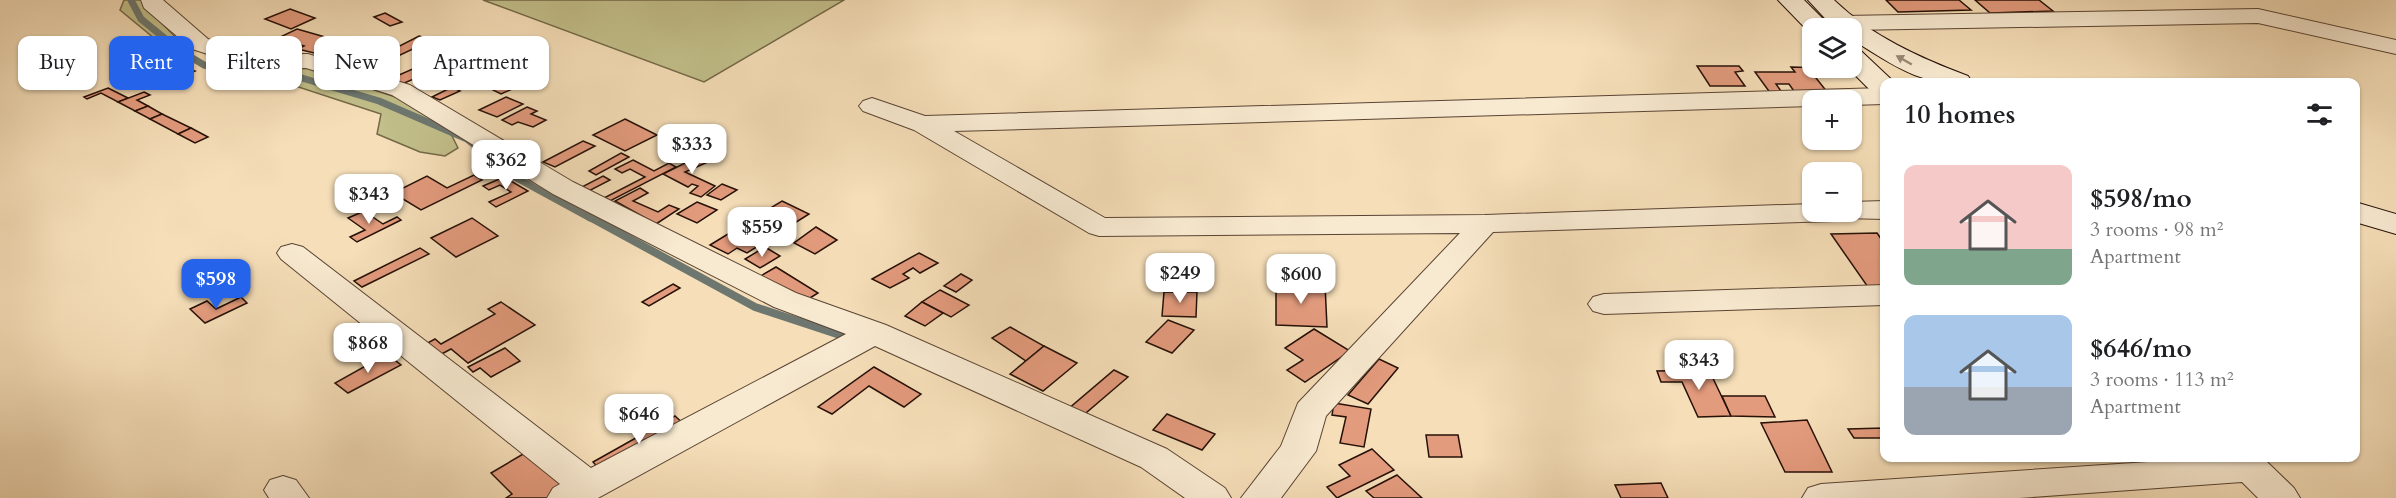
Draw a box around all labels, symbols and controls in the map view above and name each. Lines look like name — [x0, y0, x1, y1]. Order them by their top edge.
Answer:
map controls — [1802, 18, 1862, 222]
button: layers — [1802, 18, 1862, 78]
chip: Buy — [18, 36, 97, 90]
chip: Rent — [109, 36, 194, 90]
chip: Filters — [206, 36, 302, 90]
chip: New — [314, 36, 400, 90]
chip: Apartment — [412, 36, 549, 90]
one-way arrow — [1895, 55, 1912, 65]
button: + — [1802, 90, 1862, 150]
text: 10 homes — [1904, 97, 2015, 132]
icon: filters — [2303, 98, 2336, 131]
pin: $333 — [656, 124, 728, 175]
text: $333 — [672, 130, 712, 157]
pin: $362 — [470, 140, 542, 191]
text: $362 — [486, 146, 526, 173]
button: − — [1802, 162, 1862, 222]
pin: $343 — [333, 174, 405, 225]
text: $343 — [349, 180, 389, 207]
text: $598/mo — [2090, 181, 2192, 216]
icon: home — [1952, 189, 2024, 261]
pin: $559 — [726, 207, 798, 258]
text: $559 — [742, 213, 782, 240]
text: 3 rooms · 98 m² — [2090, 216, 2223, 243]
text: Apartment — [2090, 243, 2181, 270]
pin: $249 — [1144, 253, 1216, 304]
pin: $600 — [1265, 254, 1337, 305]
pin: $598 — [180, 259, 252, 310]
text: $249 — [1160, 259, 1200, 286]
text: $600 — [1281, 260, 1321, 287]
text: $598 — [196, 265, 236, 292]
pin: $868 — [332, 323, 404, 374]
text: $868 — [348, 329, 388, 356]
text: $646/mo — [2090, 331, 2192, 366]
icon: home — [1952, 339, 2024, 411]
pin: $343 — [1663, 340, 1735, 391]
text: $343 — [1679, 346, 1719, 373]
text: 3 rooms · 113 m² — [2090, 366, 2234, 393]
text: Apartment — [2090, 393, 2181, 420]
pin: $646 — [603, 394, 675, 445]
text: $646 — [619, 400, 659, 427]

